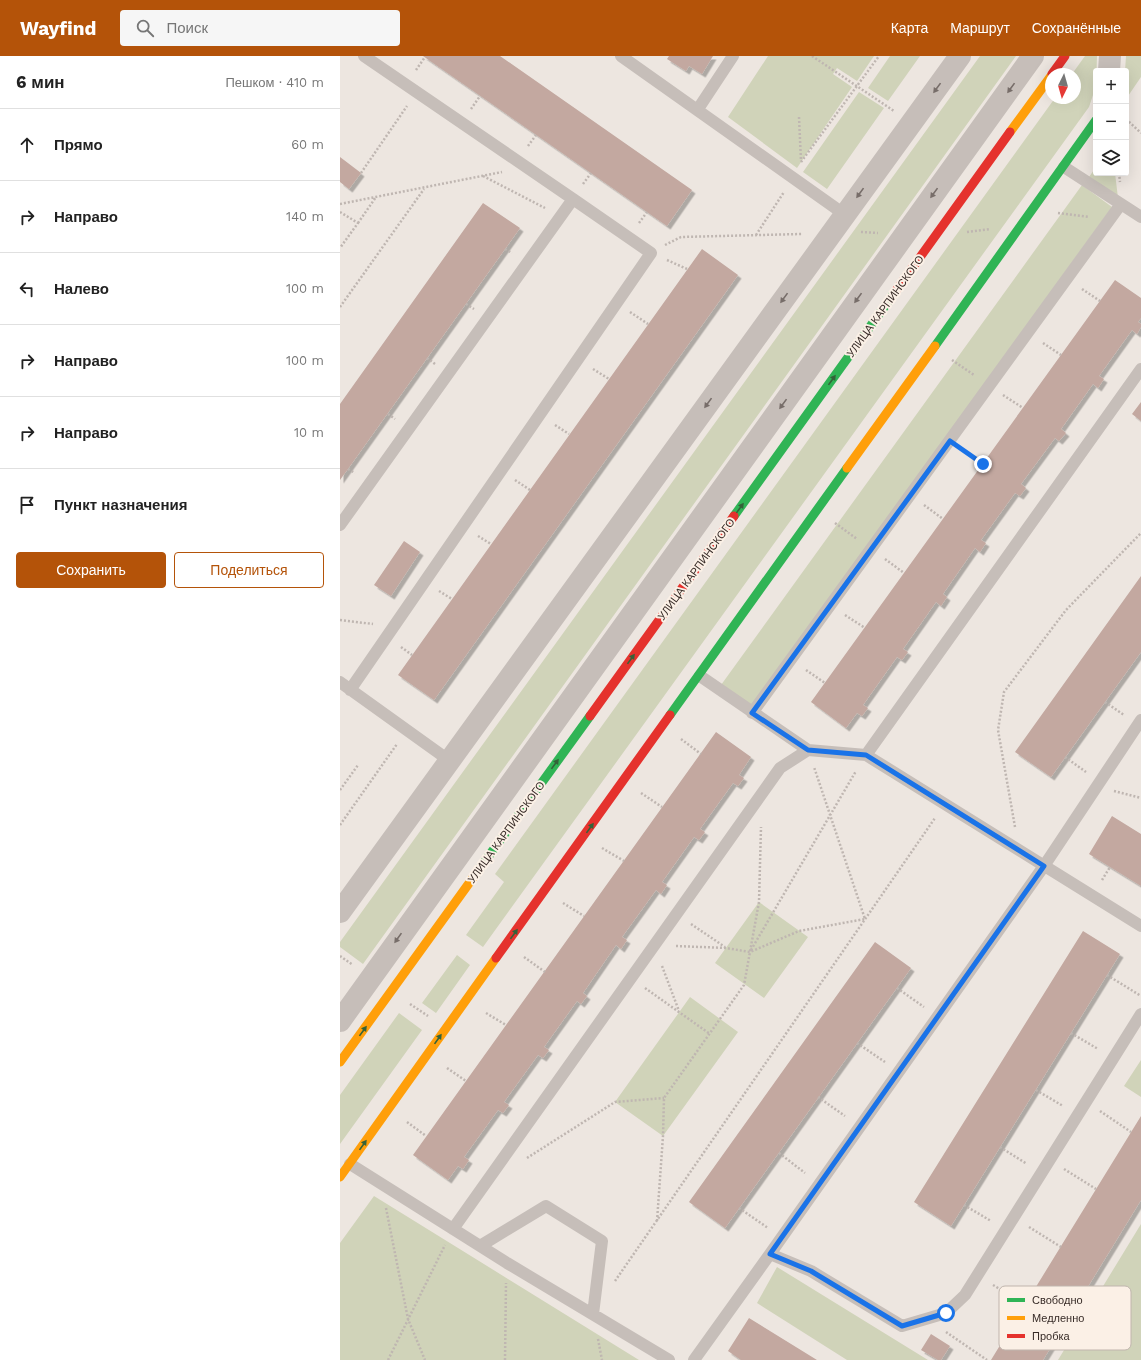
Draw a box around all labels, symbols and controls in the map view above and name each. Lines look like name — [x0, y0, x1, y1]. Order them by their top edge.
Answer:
search box — [120, 10, 400, 46]
text: Wayfind — [20, 17, 96, 40]
icon: search — [134, 17, 156, 39]
text: Поиск — [166, 19, 208, 37]
text: Карта — [891, 20, 928, 36]
text: Маршрут — [950, 20, 1010, 36]
text: Сохранённые — [1032, 20, 1121, 36]
north arrow — [1045, 68, 1081, 104]
map controls — [1093, 68, 1129, 176]
button: + — [1093, 68, 1129, 104]
text: 6 мин — [16, 72, 65, 92]
text: Пешком · 410 m — [225, 75, 324, 90]
one-way arrow — [932, 82, 941, 93]
one-way arrow — [1006, 82, 1015, 93]
button: − — [1093, 104, 1129, 140]
icon: ahead — [16, 134, 38, 156]
text: Прямо — [54, 136, 103, 154]
text: 60 m — [291, 137, 324, 152]
button: layers — [1093, 140, 1129, 176]
one-way arrow — [856, 187, 864, 198]
one-way arrow — [931, 188, 939, 198]
icon: right — [16, 206, 38, 228]
text: Направо — [54, 208, 118, 226]
text: 140 m — [286, 209, 324, 224]
street label: УЛИЦА КАРПИНСКОГО — [844, 253, 927, 360]
icon: left — [16, 278, 38, 300]
text: Налево — [54, 280, 109, 298]
text: 100 m — [286, 281, 324, 296]
one-way arrow — [780, 293, 788, 303]
one-way arrow — [854, 293, 863, 304]
icon: right — [16, 350, 38, 372]
text: Направо — [54, 352, 118, 370]
text: 100 m — [286, 353, 324, 368]
one-way arrow — [828, 374, 836, 385]
one-way arrow — [704, 398, 712, 409]
one-way arrow — [779, 399, 787, 409]
icon: right — [16, 422, 38, 444]
text: Направо — [54, 424, 118, 442]
text: 10 m — [294, 425, 324, 440]
route end — [974, 455, 992, 473]
icon: arrive — [16, 494, 38, 516]
text: Пункт назначения — [54, 496, 187, 514]
one-way arrow — [736, 503, 744, 513]
street label: УЛИЦА КАРПИНСКОГО — [655, 516, 738, 623]
button: Сохранить — [16, 552, 166, 588]
button: Поделиться — [174, 552, 324, 588]
one-way arrow — [627, 653, 635, 664]
one-way arrow — [551, 759, 559, 770]
street label: УЛИЦА КАРПИНСКОГО — [465, 779, 548, 886]
one-way arrow — [586, 823, 594, 834]
one-way arrow — [510, 928, 518, 939]
one-way arrow — [394, 933, 402, 944]
one-way arrow — [359, 1025, 367, 1036]
one-way arrow — [434, 1034, 442, 1045]
one-way arrow — [359, 1140, 367, 1151]
legend — [999, 1286, 1131, 1350]
text: Свободно — [1032, 1294, 1083, 1307]
route start — [937, 1304, 955, 1322]
text: Медленно — [1032, 1312, 1084, 1325]
text: Пробка — [1032, 1330, 1070, 1343]

